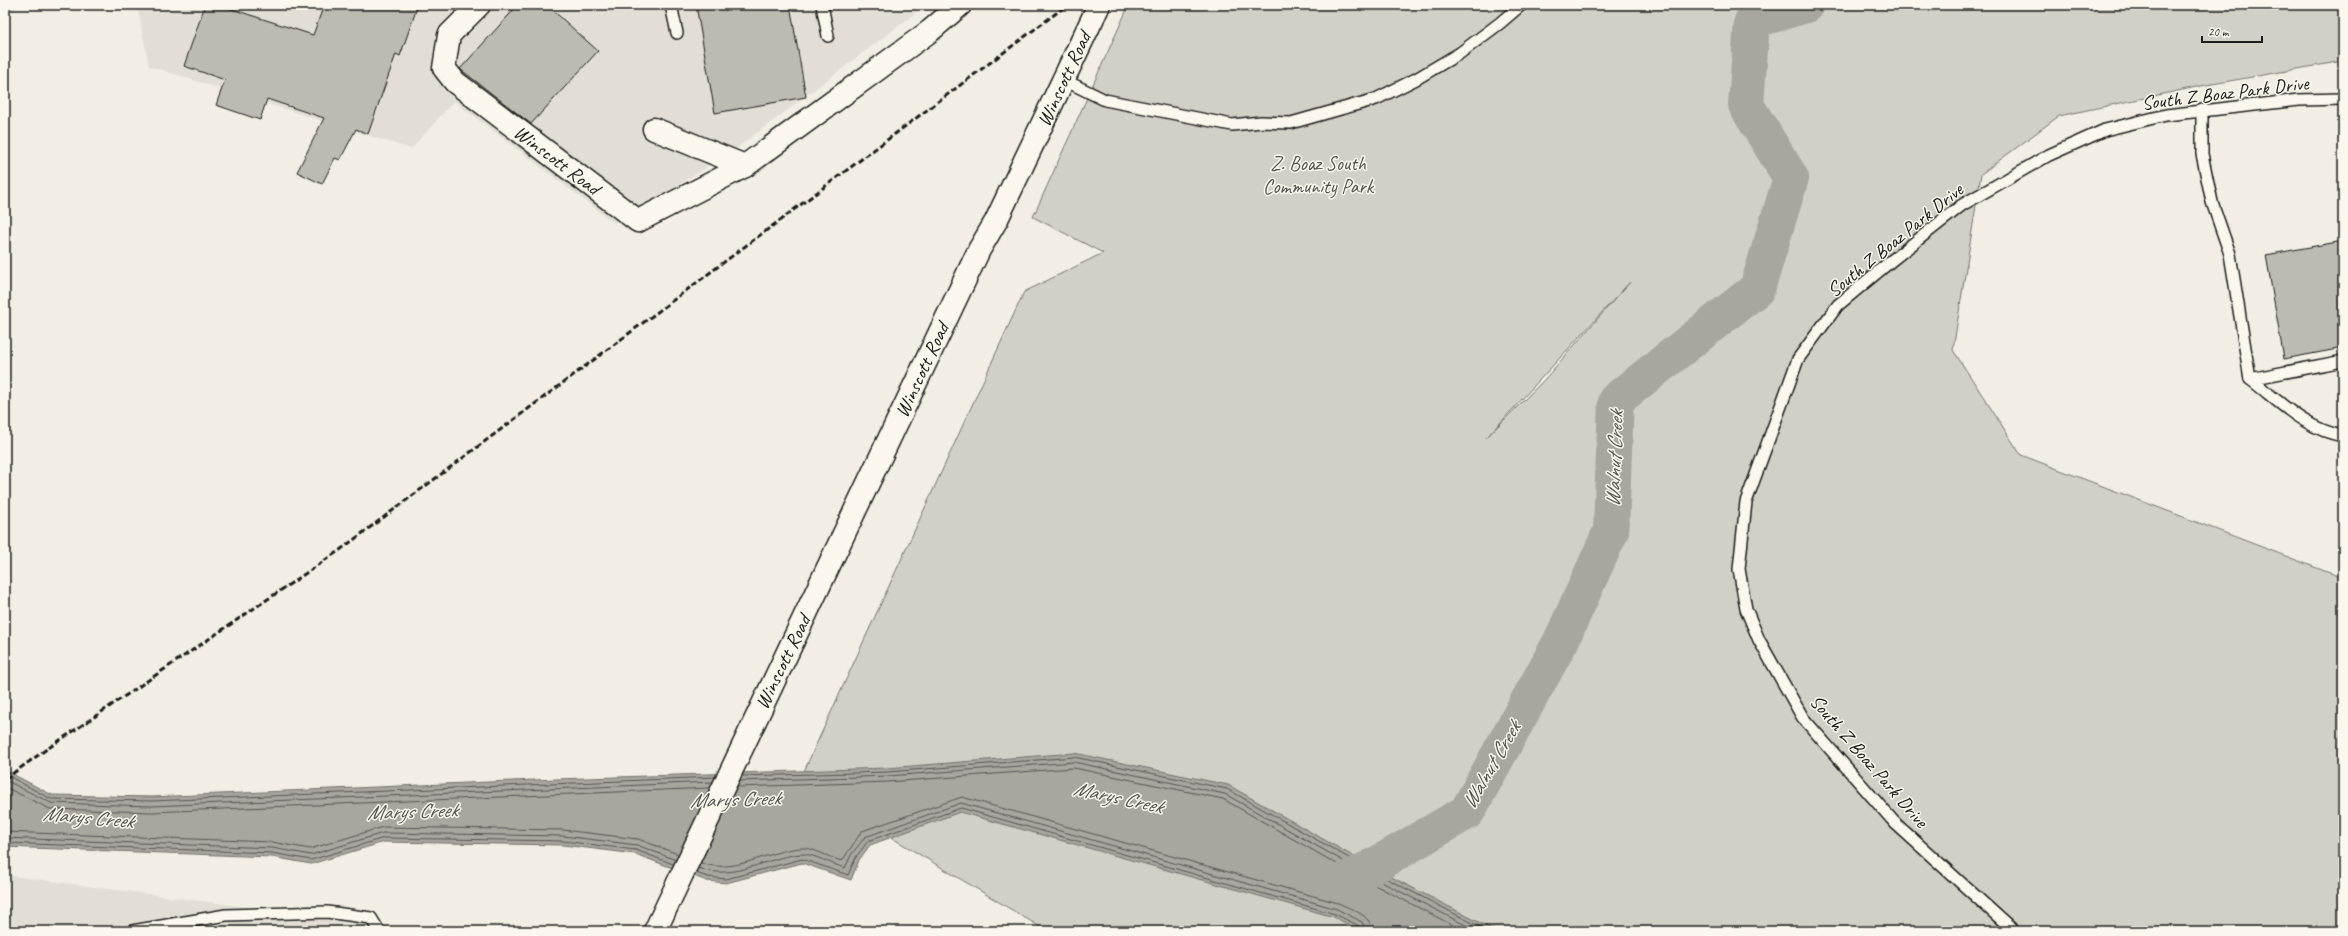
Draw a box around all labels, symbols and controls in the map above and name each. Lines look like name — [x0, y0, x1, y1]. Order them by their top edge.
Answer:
scale bar — [2202, 18, 2262, 44]
text: 20 m — [2208, 24, 2230, 40]
street label: Winscott Road — [1031, 25, 1098, 130]
street label: South Z Boaz Park Drive — [2140, 70, 2311, 116]
street label: Winscott Road — [509, 120, 607, 202]
park label: Z. Boaz South Community Park — [1263, 151, 1375, 199]
street label: South Z Boaz Park Drive — [1822, 176, 1969, 303]
street label: Winscott Road — [889, 316, 956, 421]
water label: Walnut Creek — [1599, 407, 1629, 507]
street label: Winscott Road — [750, 608, 818, 713]
street label: South Z Boaz Park Drive — [1804, 689, 1935, 834]
water label: Walnut Creek — [1456, 714, 1528, 813]
water label: Marys Creek — [1071, 775, 1168, 820]
water label: Marys Creek — [689, 784, 784, 814]
water label: Marys Creek — [366, 796, 461, 826]
water label: Marys Creek — [42, 800, 137, 834]

